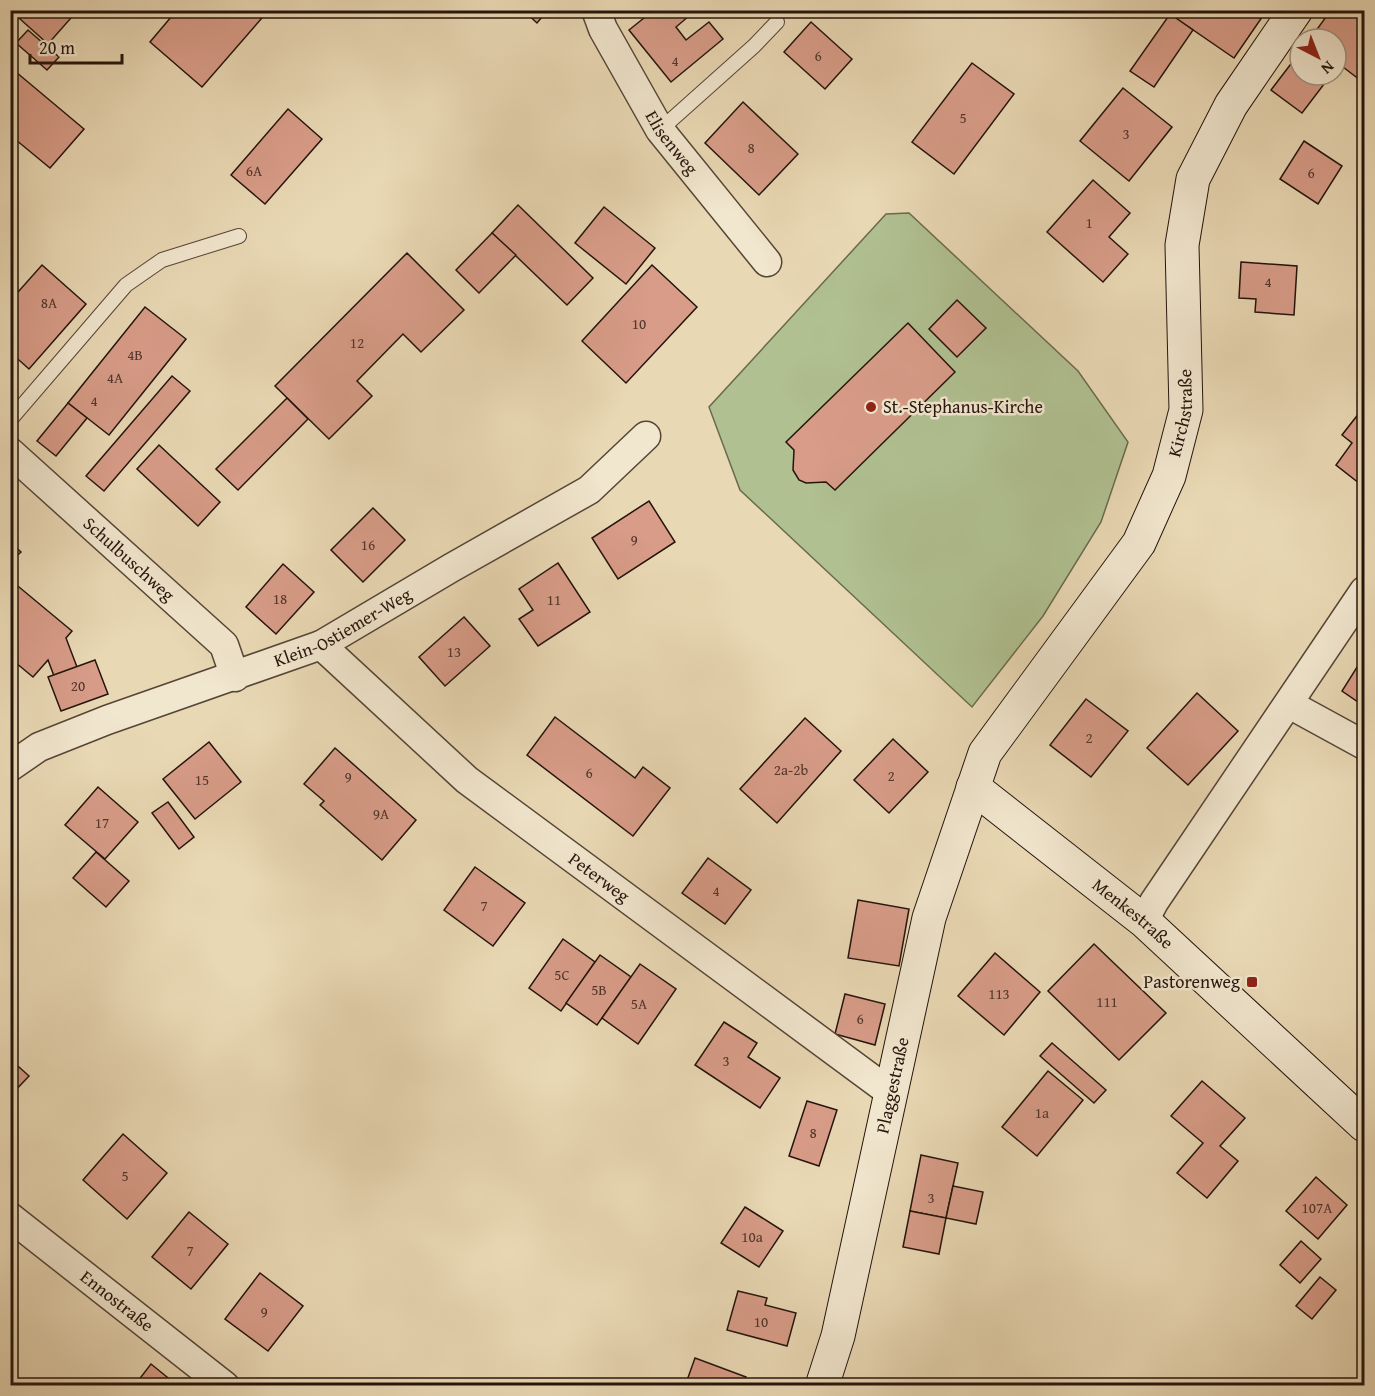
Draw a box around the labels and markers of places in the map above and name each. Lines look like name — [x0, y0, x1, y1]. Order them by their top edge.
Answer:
place label: St.-Stephanus-Kirche — [883, 393, 1043, 420]
marker: St.-Stephanus-Kirche — [864, 400, 878, 414]
place label: Pastorenweg — [1144, 968, 1240, 995]
marker: Pastorenweg — [1245, 975, 1259, 989]

